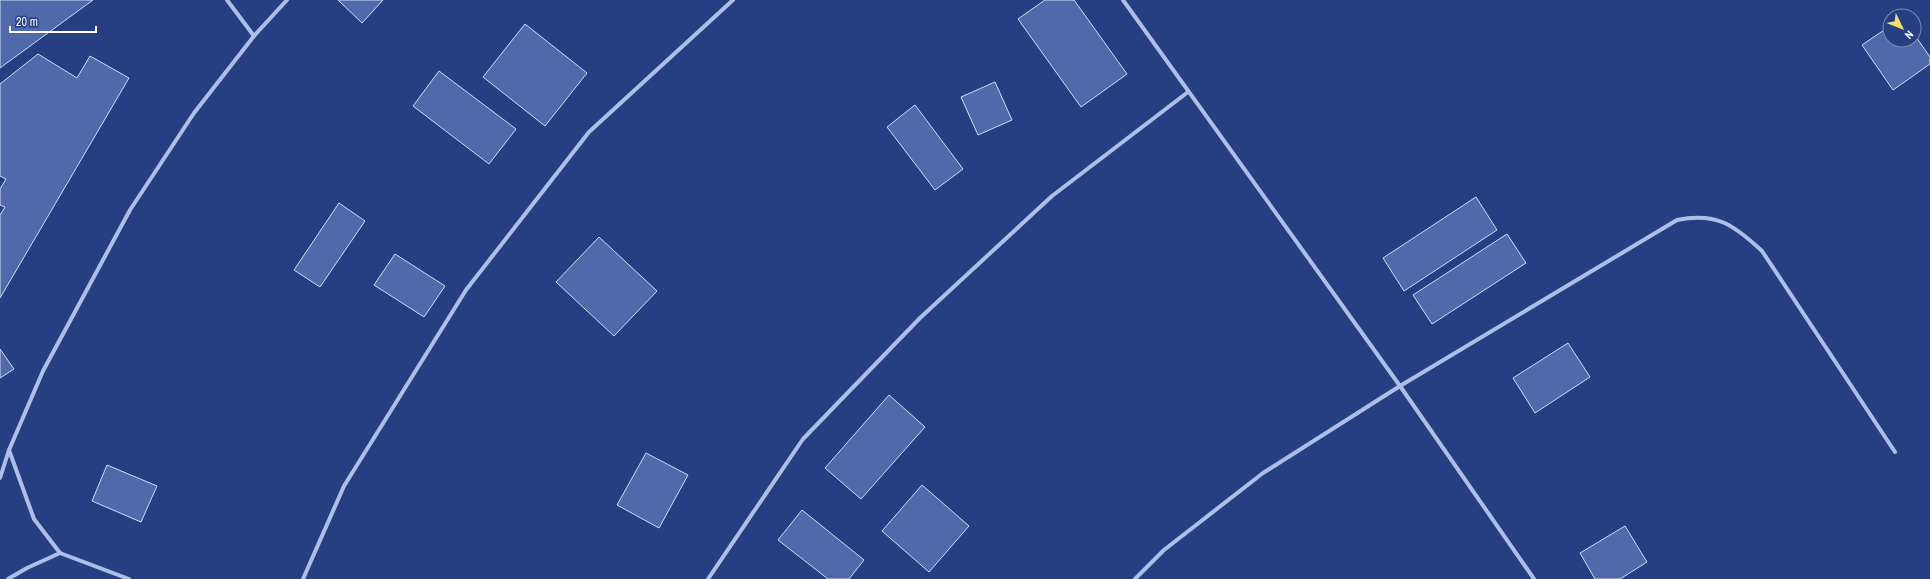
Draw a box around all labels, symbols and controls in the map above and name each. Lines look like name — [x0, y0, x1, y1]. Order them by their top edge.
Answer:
scale bar — [10, 8, 96, 34]
north arrow — [1882, 8, 1922, 48]
text: 20 m — [16, 14, 38, 30]
text: N — [1902, 28, 1917, 42]

